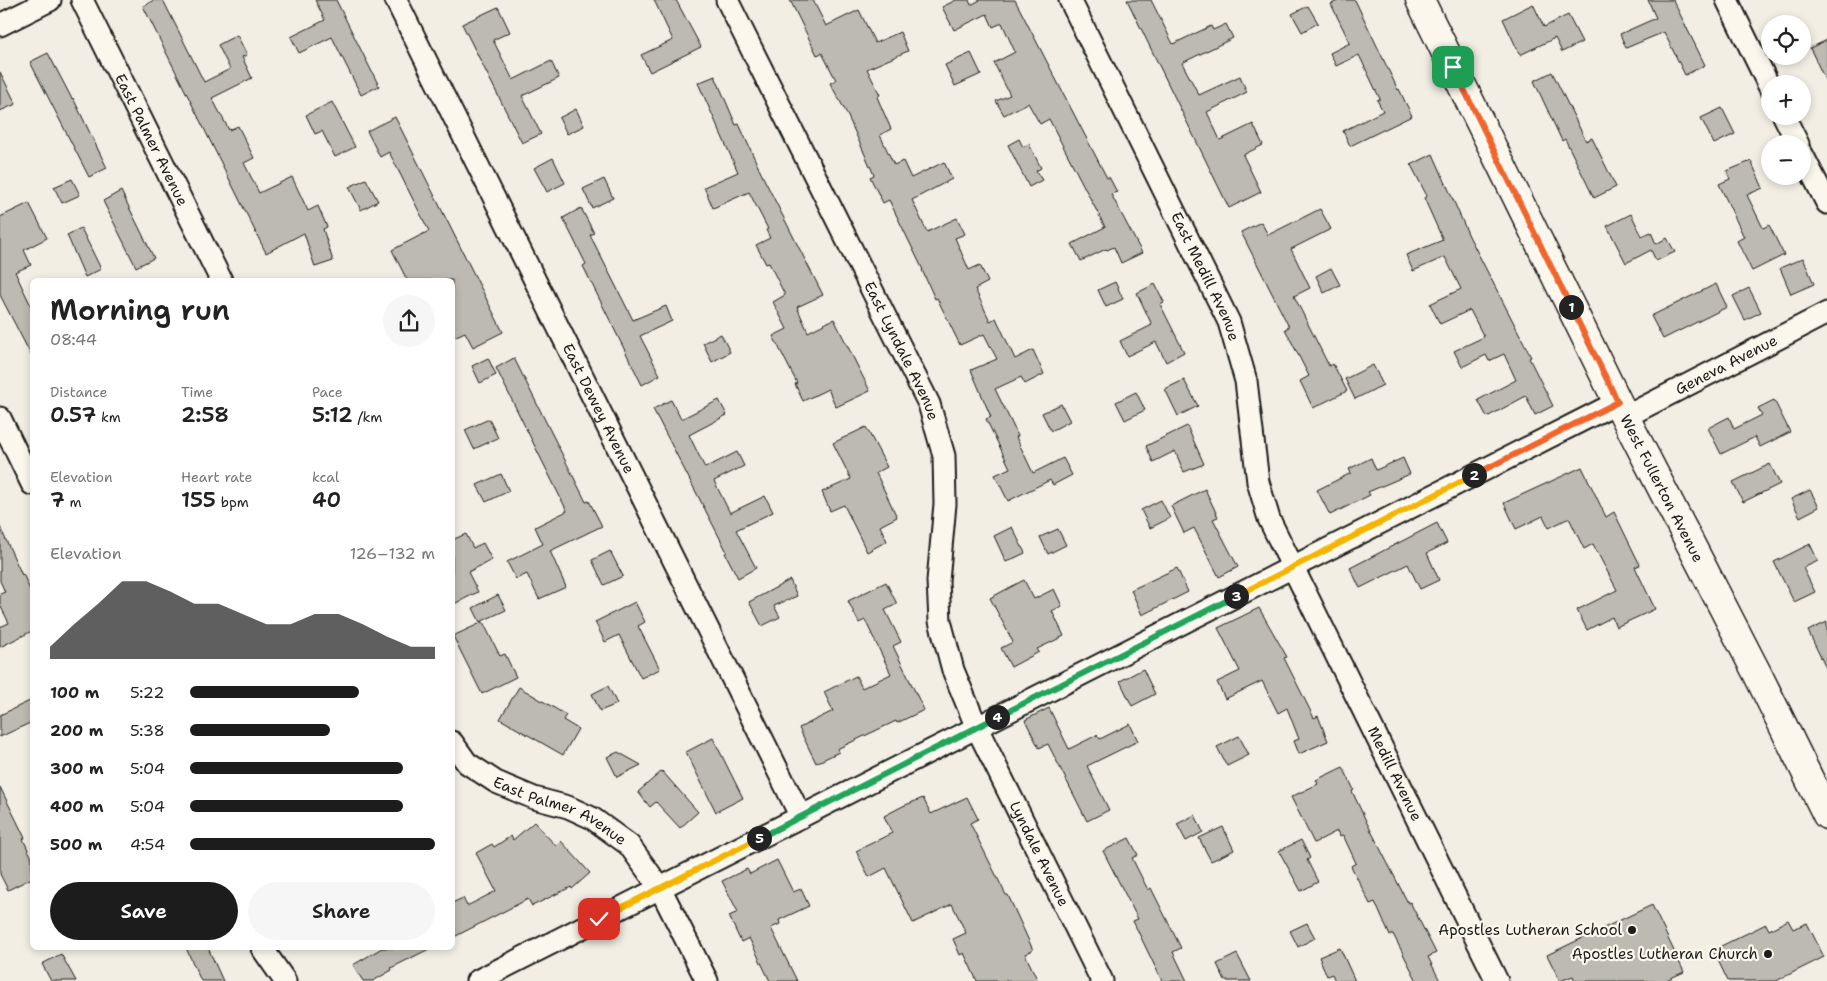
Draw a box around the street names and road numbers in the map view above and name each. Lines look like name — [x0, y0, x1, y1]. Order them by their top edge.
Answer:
street label: East Palmer Avenue — [110, 70, 193, 209]
street label: East Medill Avenue — [1166, 209, 1244, 343]
street label: East Lyndale Avenue — [859, 278, 943, 423]
street label: Geneva Avenue — [1672, 330, 1781, 399]
street label: East Dewey Avenue — [558, 340, 639, 477]
street label: West Fullerton Avenue — [1615, 411, 1708, 566]
street label: Medill Avenue — [1363, 723, 1427, 825]
street label: East Palmer Avenue — [490, 772, 630, 850]
street label: Lyndale Avenue — [1005, 798, 1074, 910]

